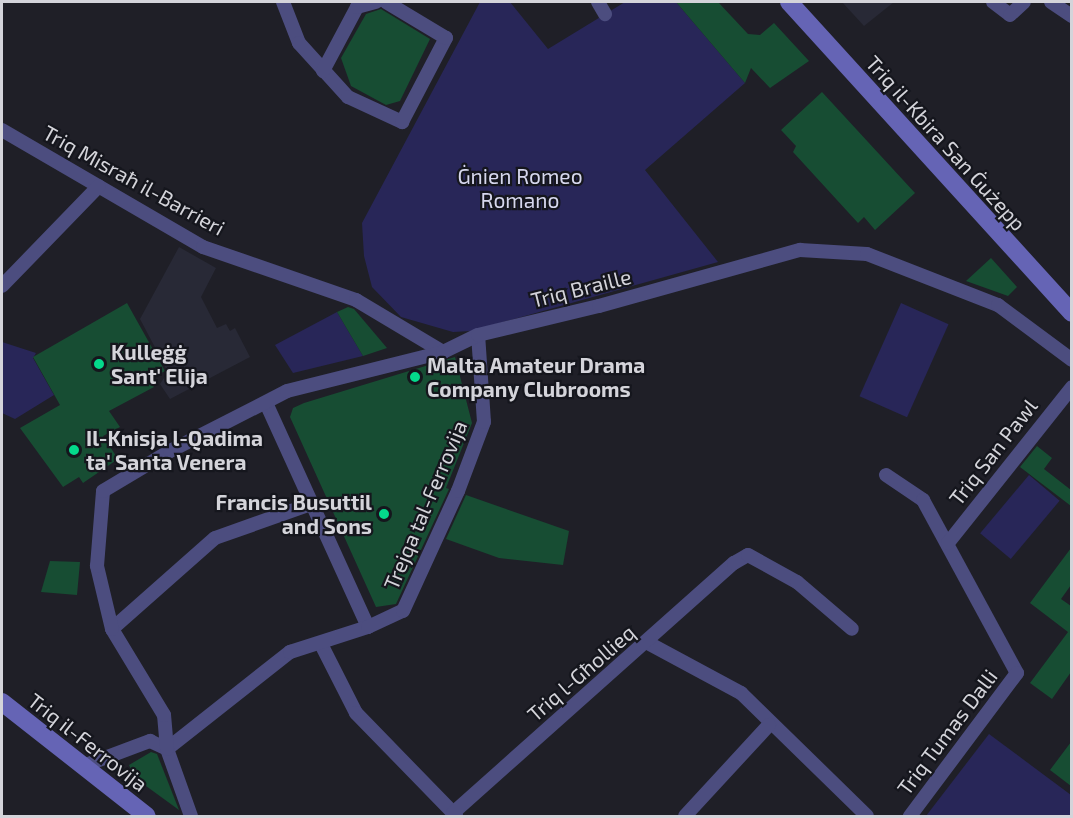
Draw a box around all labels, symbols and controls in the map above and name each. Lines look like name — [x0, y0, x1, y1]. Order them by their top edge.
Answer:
street label: Triq il-Kbira San Ġużepp — [861, 50, 1031, 236]
street label: Triq Misraħ il-Barrieri — [39, 120, 229, 240]
park label: Ġnien Romeo Romano — [457, 163, 583, 213]
street label: Triq Braille — [528, 263, 634, 313]
place label: Kulleġġ Sant' Elija — [111, 339, 208, 389]
place label: Malta Amateur Drama Company Clubrooms — [427, 352, 646, 402]
marker: Kulleġġ Sant' Elija — [92, 357, 106, 371]
marker: Malta Amateur Drama Company Clubrooms — [408, 370, 422, 384]
street label: Triq San Pawl — [944, 394, 1042, 510]
street label: Trejqa tal-Ferrovija — [378, 416, 472, 594]
place label: Il-Knisja l-Qadima ta' Santa Venera — [86, 425, 263, 475]
marker: Il-Knisja l-Qadima ta' Santa Venera — [67, 443, 81, 457]
place label: Francis Busuttil and Sons — [216, 489, 372, 539]
marker: Francis Busuttil and Sons — [377, 507, 391, 521]
street label: Triq l-Għollieq — [522, 619, 640, 727]
street label: Triq Tumas Dalli — [891, 664, 1003, 800]
street label: Triq il-Ferrovija — [23, 688, 153, 796]

